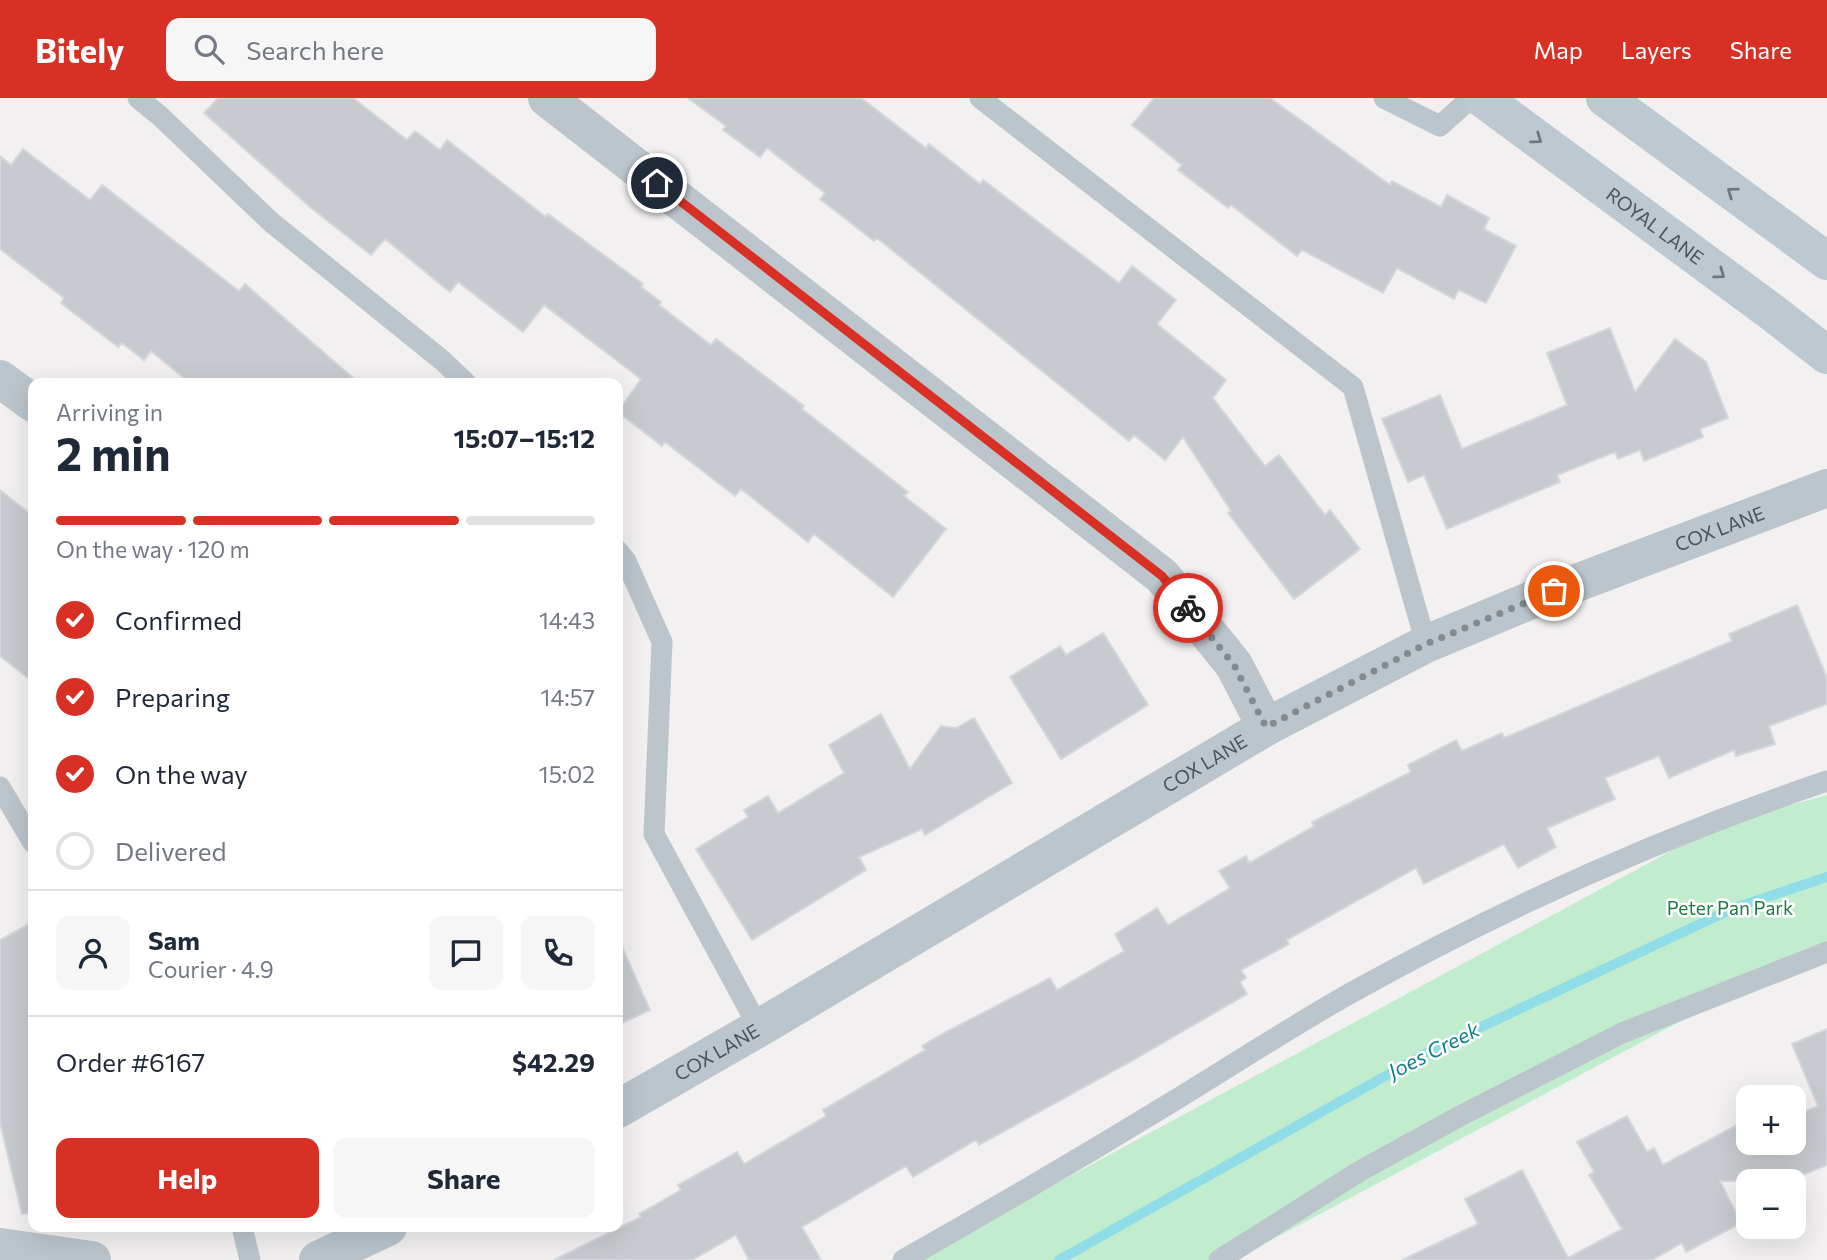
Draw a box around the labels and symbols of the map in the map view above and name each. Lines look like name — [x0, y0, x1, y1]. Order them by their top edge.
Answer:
one-way arrow — [1529, 130, 1542, 143]
pin — [627, 153, 687, 213]
street label: ROYAL LANE — [1602, 182, 1708, 269]
one-way arrow — [1727, 188, 1740, 201]
one-way arrow — [1712, 265, 1725, 278]
street label: COX LANE — [1671, 501, 1768, 556]
pin — [1524, 561, 1584, 621]
courier — [1153, 573, 1223, 643]
street label: COX LANE — [1158, 729, 1251, 797]
park label: Peter Pan Park — [1667, 896, 1793, 919]
water label: Joes Creek — [1382, 1016, 1484, 1084]
street label: COX LANE — [670, 1018, 763, 1085]

